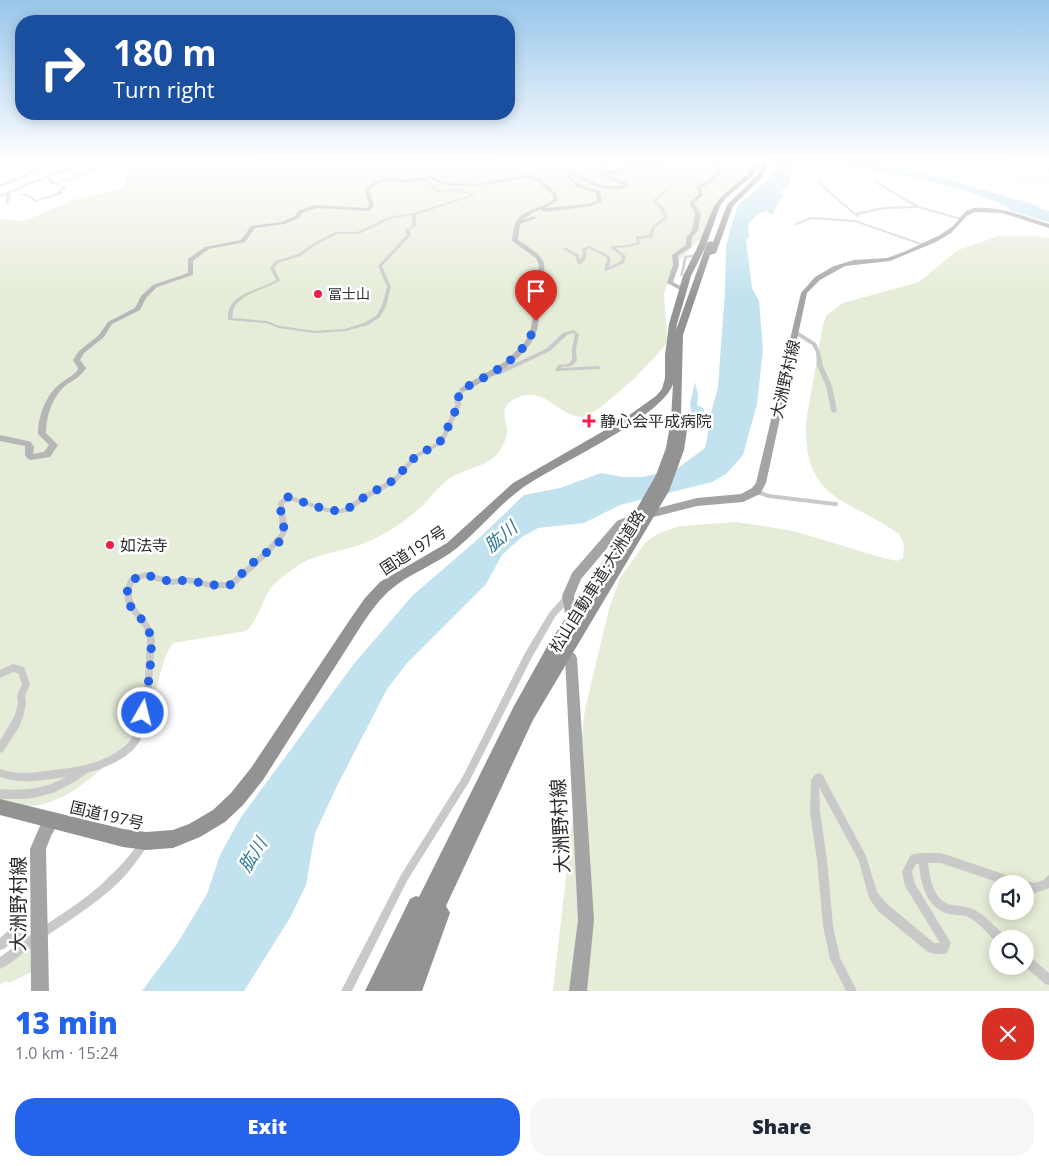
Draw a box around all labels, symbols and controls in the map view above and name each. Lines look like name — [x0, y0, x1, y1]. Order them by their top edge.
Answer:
text: 180 m — [113, 29, 217, 76]
icon: right — [30, 35, 95, 100]
text: Turn right — [113, 74, 215, 104]
pin — [515, 270, 557, 321]
icon: arrive — [522, 277, 550, 305]
place label: 冨士山 — [328, 284, 370, 303]
marker: 冨士山 — [312, 288, 324, 300]
street label: 大洲野村線 — [765, 338, 805, 420]
place label: 静心会平成病院 — [600, 410, 712, 432]
marker: 静心会平成病院 — [582, 414, 596, 428]
street label: 松山自動車道;大洲道路 — [544, 506, 650, 656]
water label: 肱川 — [479, 514, 523, 557]
street label: 国道197号 — [375, 520, 451, 580]
place label: 如法寺 — [120, 534, 168, 556]
marker: 如法寺 — [104, 539, 116, 551]
position arrow — [116, 686, 168, 738]
street label: 大洲野村線 — [545, 778, 575, 874]
street label: 国道197号 — [68, 796, 146, 834]
water label: 肱川 — [232, 831, 273, 876]
street label: 大洲野村線 — [5, 856, 31, 952]
map controls — [989, 875, 1034, 975]
button: sound — [989, 875, 1034, 920]
button: search — [989, 930, 1034, 975]
text: 13 min — [15, 1002, 118, 1043]
button: close — [982, 1008, 1034, 1060]
text: 1.0 km · 15:24 — [15, 1042, 118, 1064]
button: Exit — [15, 1098, 520, 1156]
button: Share — [530, 1098, 1034, 1156]

